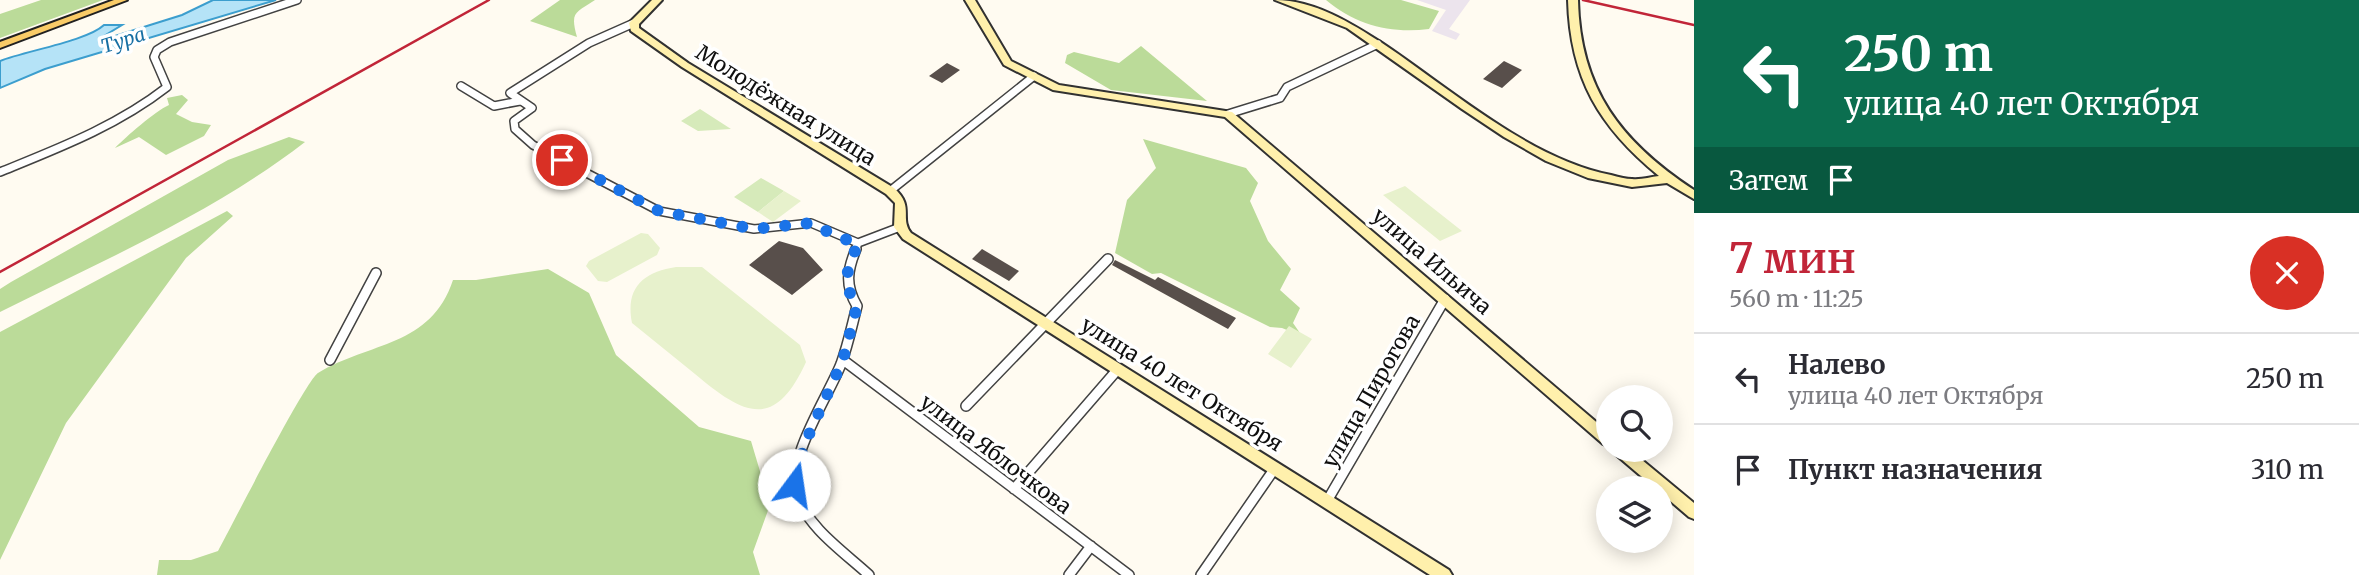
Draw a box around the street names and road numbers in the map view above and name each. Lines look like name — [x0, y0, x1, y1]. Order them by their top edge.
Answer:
street label: Молодёжная улица — [691, 39, 881, 171]
street label: улица Ильича — [1367, 202, 1497, 320]
street label: улица Пирогова — [1316, 310, 1426, 472]
street label: улица 40 лет Октября — [1076, 311, 1288, 457]
street label: улица Яблочкова — [915, 388, 1077, 520]

